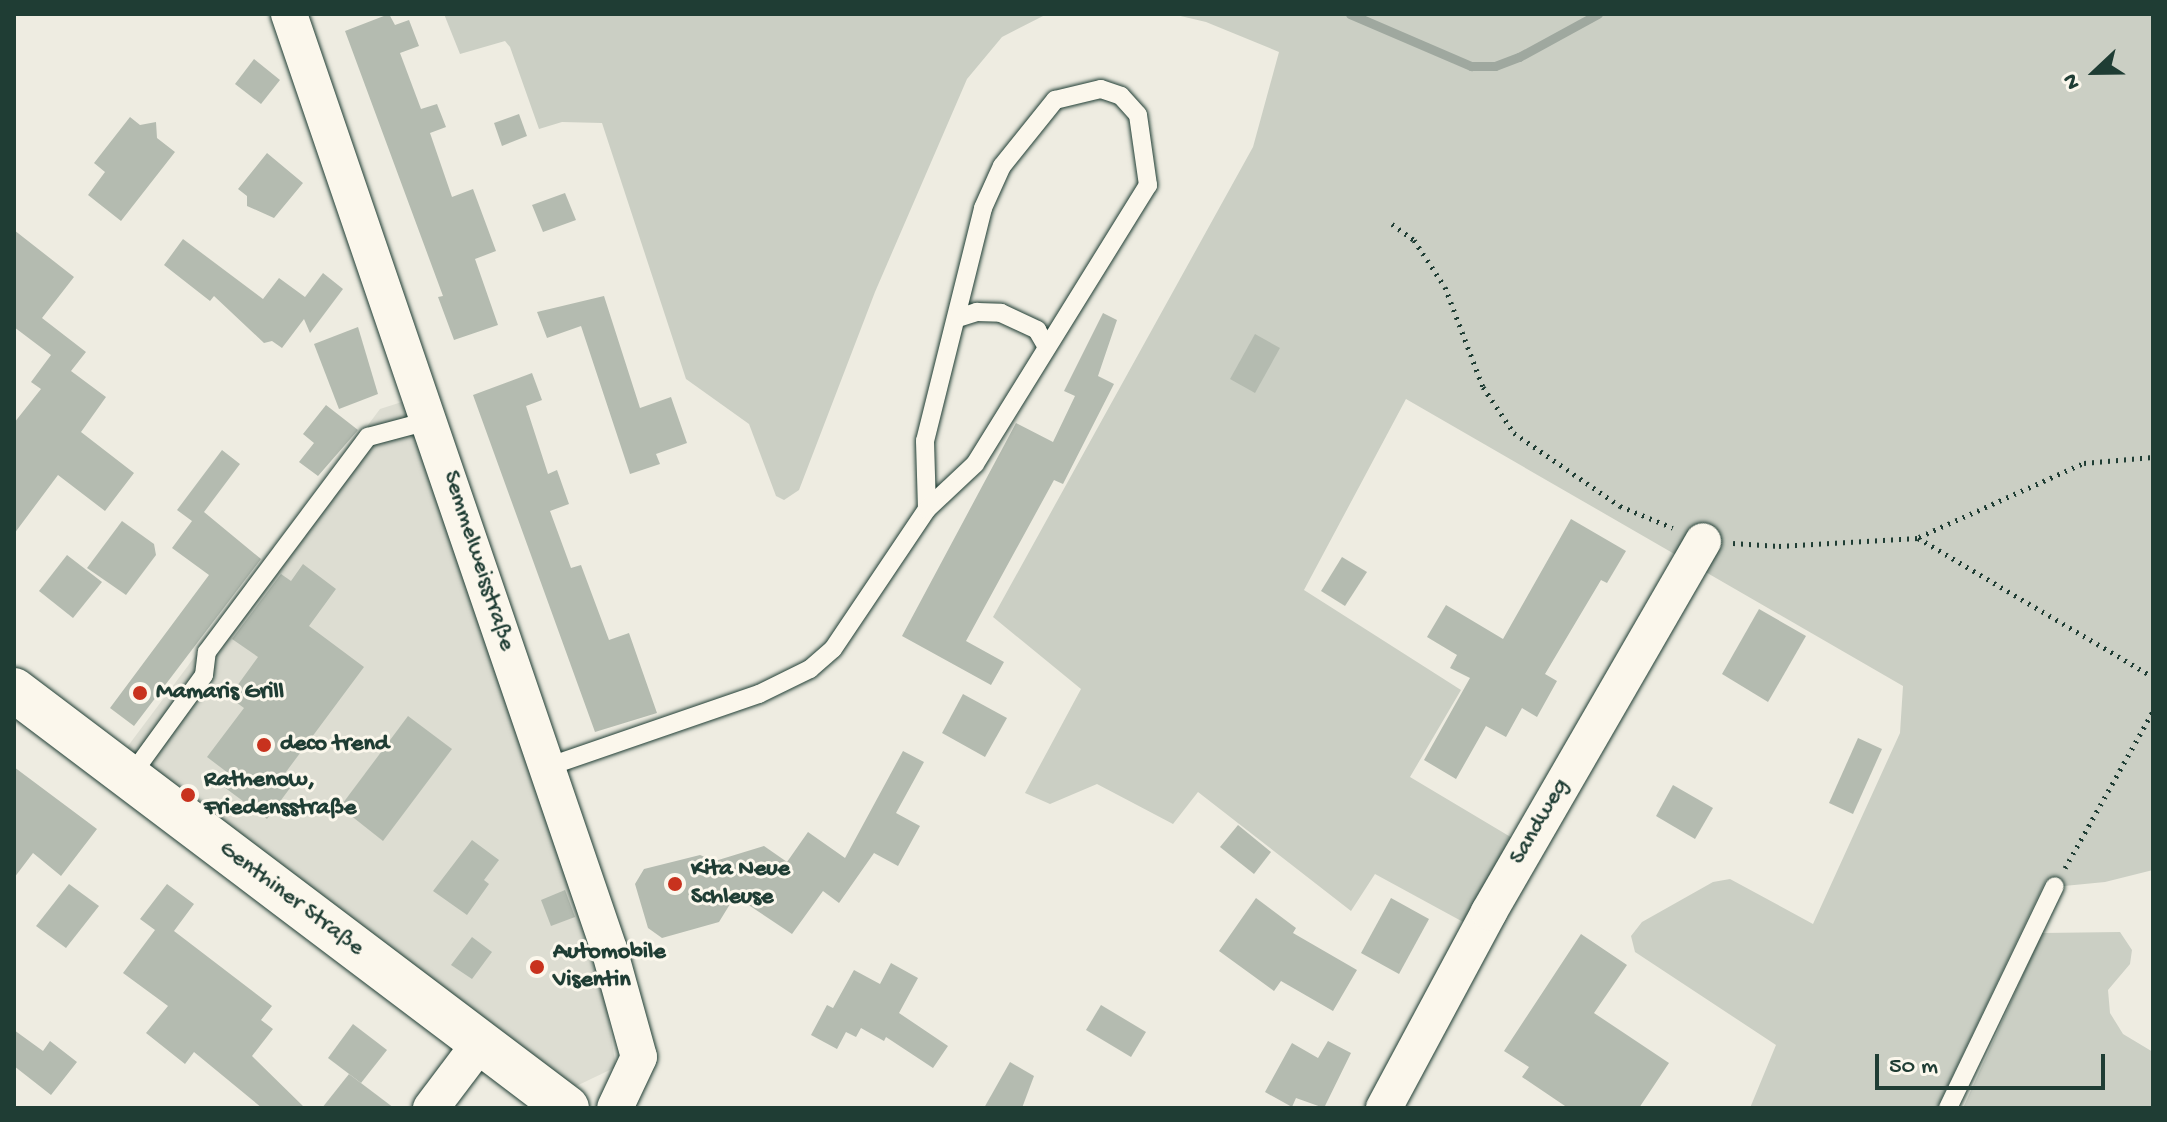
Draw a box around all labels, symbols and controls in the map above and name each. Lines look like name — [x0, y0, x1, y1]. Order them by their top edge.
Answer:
north arrow — [2055, 32, 2135, 112]
text: N — [2058, 69, 2087, 93]
street label: Semmelweisstraße — [435, 467, 521, 655]
place label: Mamaris Grill — [156, 679, 284, 707]
marker: Mamaris Grill — [131, 684, 149, 702]
place label: deco trend — [280, 731, 389, 759]
marker: deco trend — [255, 736, 273, 754]
place label: Rathenow, Friedensstraße — [204, 767, 356, 823]
street label: Sandweg — [1504, 774, 1576, 870]
marker: Rathenow, Friedensstraße — [179, 786, 197, 804]
street label: Genthiner Straße — [213, 835, 369, 963]
place label: Kita Neue Schleuse — [691, 856, 790, 912]
marker: Kita Neue Schleuse — [666, 875, 684, 893]
place label: Automobile Visentin — [553, 939, 666, 995]
marker: Automobile Visentin — [528, 958, 546, 976]
scale bar — [1879, 1038, 2109, 1088]
text: 50 m — [1889, 1053, 1938, 1082]

